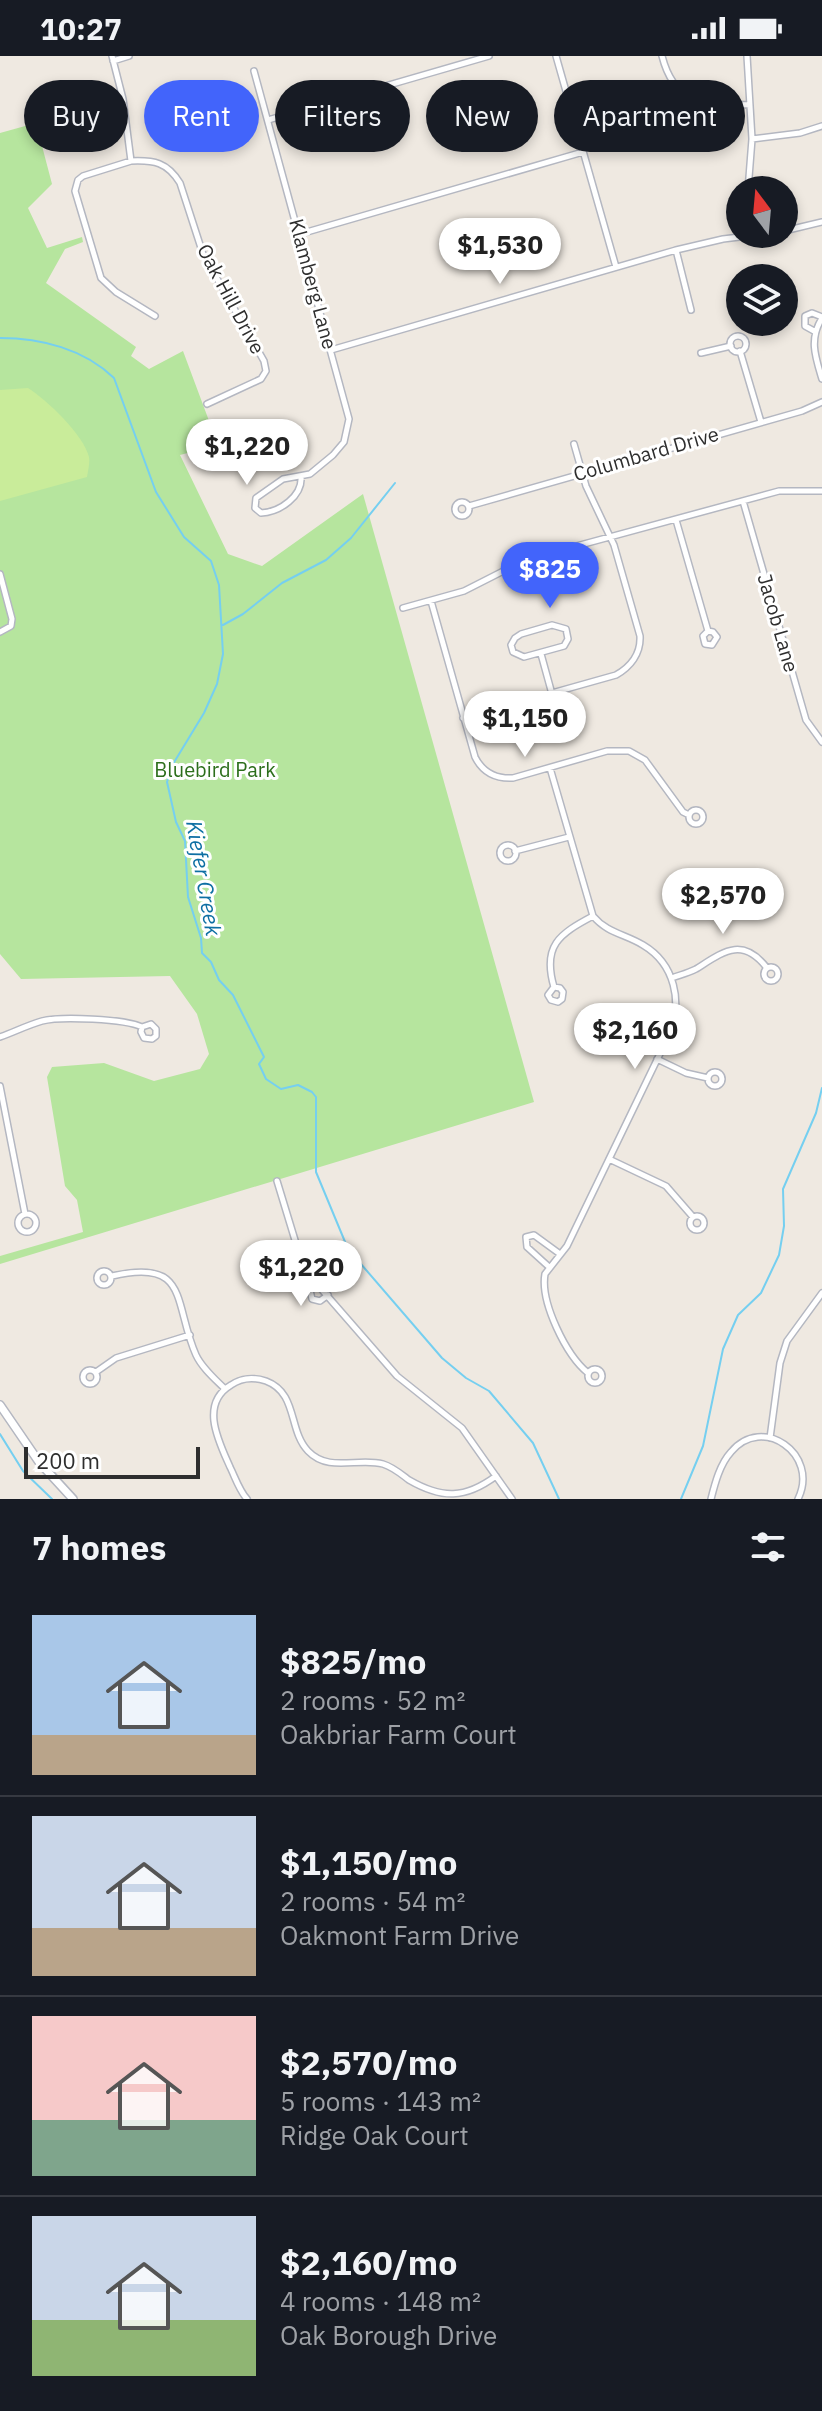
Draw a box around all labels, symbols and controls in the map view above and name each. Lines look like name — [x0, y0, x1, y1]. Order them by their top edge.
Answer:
text: 10:27 — [40, 9, 122, 48]
chip: Buy — [24, 80, 128, 152]
chip: Rent — [144, 80, 259, 152]
chip: Filters — [275, 80, 410, 152]
chip: New — [426, 80, 538, 152]
chip: Apartment — [554, 80, 745, 152]
north arrow — [726, 176, 798, 248]
map controls — [726, 176, 798, 336]
street label: Klamberg Lane — [283, 216, 344, 352]
pin: $1,530 — [435, 218, 565, 286]
text: $1,530 — [457, 227, 543, 261]
street label: Oak Hill Drive — [191, 239, 272, 359]
button: layers — [726, 264, 798, 336]
pin: $1,220 — [182, 419, 312, 487]
street label: Columbard Drive — [570, 420, 722, 487]
text: $1,220 — [204, 428, 290, 462]
pin: $825 — [503, 542, 597, 610]
text: $825 — [519, 551, 581, 585]
street label: Jacob Lane — [752, 570, 805, 675]
pin: $1,150 — [460, 691, 590, 759]
text: $1,150 — [482, 700, 568, 734]
park label: Bluebird Park — [154, 756, 276, 783]
water label: Kiefer Creek — [180, 818, 229, 938]
pin: $2,570 — [658, 868, 788, 936]
text: $2,570 — [680, 877, 766, 911]
pin: $2,160 — [570, 1003, 700, 1071]
text: $2,160 — [592, 1012, 678, 1046]
pin: $1,220 — [236, 1240, 366, 1308]
text: $1,220 — [258, 1249, 344, 1283]
scale bar — [24, 1443, 200, 1479]
text: 200 m — [36, 1446, 100, 1475]
text: 7 homes — [32, 1525, 167, 1569]
icon: filters — [746, 1525, 790, 1569]
text: $825/mo — [280, 1639, 427, 1683]
icon: home — [96, 1647, 192, 1743]
text: 2 rooms · 52 m² — [280, 1683, 465, 1717]
text: Oakbriar Farm Court — [280, 1717, 517, 1751]
text: $1,150/mo — [280, 1840, 457, 1884]
icon: home — [96, 1848, 192, 1944]
text: 2 rooms · 54 m² — [280, 1884, 465, 1918]
text: Oakmont Farm Drive — [280, 1918, 519, 1952]
text: $2,570/mo — [280, 2040, 457, 2084]
icon: home — [96, 2048, 192, 2144]
text: 5 rooms · 143 m² — [280, 2084, 481, 2118]
text: Ridge Oak Court — [280, 2118, 469, 2152]
text: $2,160/mo — [280, 2240, 457, 2284]
icon: home — [96, 2248, 192, 2344]
text: 4 rooms · 148 m² — [280, 2284, 481, 2318]
text: Oak Borough Drive — [280, 2318, 497, 2352]

